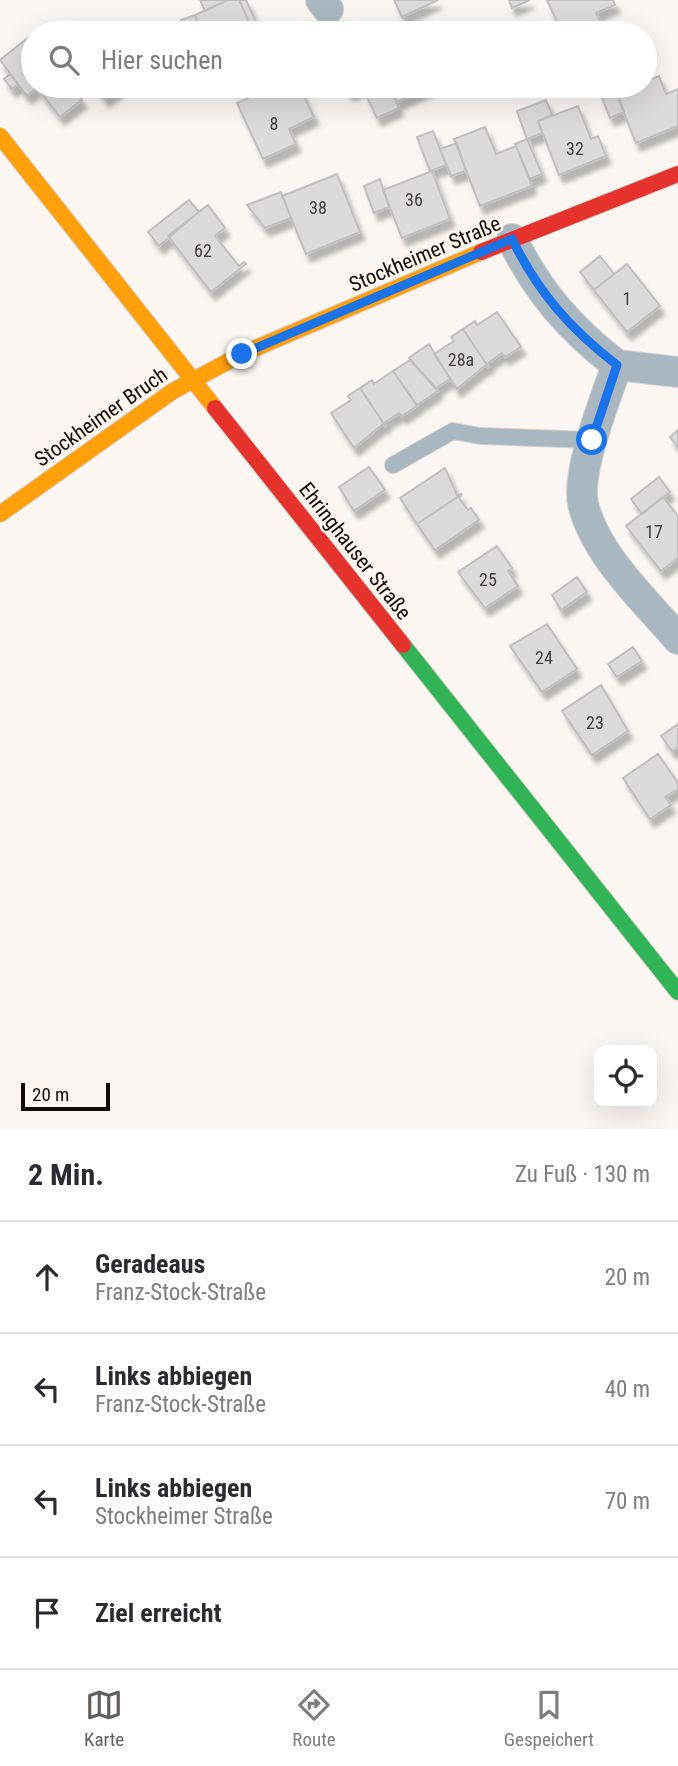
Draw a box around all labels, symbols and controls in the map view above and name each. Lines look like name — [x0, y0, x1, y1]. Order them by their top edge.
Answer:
search box — [21, 21, 657, 98]
icon: search — [45, 41, 83, 79]
text: Hier suchen — [101, 45, 223, 75]
house number: 8 — [270, 113, 278, 134]
house number: 32 — [566, 138, 584, 159]
house number: 36 — [405, 189, 423, 210]
house number: 38 — [309, 197, 327, 218]
street label: Stockheimer Straße — [346, 211, 504, 297]
house number: 62 — [194, 240, 212, 261]
house number: 1 — [623, 288, 631, 309]
route end — [226, 338, 257, 369]
house number: 28a — [448, 349, 474, 370]
street label: Stockheimer Bruch — [30, 362, 172, 472]
route start — [576, 424, 607, 455]
street label: Ehringhauser Straße — [294, 478, 416, 624]
house number: 17 — [645, 521, 663, 542]
house number: 25 — [479, 569, 497, 590]
house number: 24 — [535, 647, 553, 668]
house number: 23 — [586, 712, 604, 733]
map controls — [594, 1045, 657, 1108]
button: locate — [594, 1045, 657, 1108]
scale bar — [21, 1080, 110, 1112]
text: 20 m — [32, 1083, 69, 1106]
text: 2 Min. — [28, 1157, 104, 1192]
text: Zu Fuß · 130 m — [515, 1161, 650, 1188]
text: Geradeaus — [95, 1249, 205, 1279]
icon: ahead — [28, 1258, 66, 1296]
text: 20 m — [605, 1264, 650, 1291]
text: Franz-Stock-Straße — [95, 1279, 266, 1306]
text: Links abbiegen — [95, 1361, 252, 1391]
icon: left — [28, 1370, 66, 1408]
text: 40 m — [605, 1376, 650, 1403]
text: Franz-Stock-Straße — [95, 1391, 266, 1418]
text: Links abbiegen — [95, 1473, 252, 1503]
icon: left — [28, 1482, 66, 1520]
text: 70 m — [605, 1488, 650, 1515]
text: Stockheimer Straße — [95, 1503, 273, 1530]
icon: arrive — [28, 1594, 66, 1632]
text: Ziel erreicht — [95, 1598, 221, 1628]
tab: Karte — [84, 1686, 124, 1751]
tab: Route — [292, 1686, 336, 1751]
tab: Gespeichert — [504, 1686, 594, 1751]

